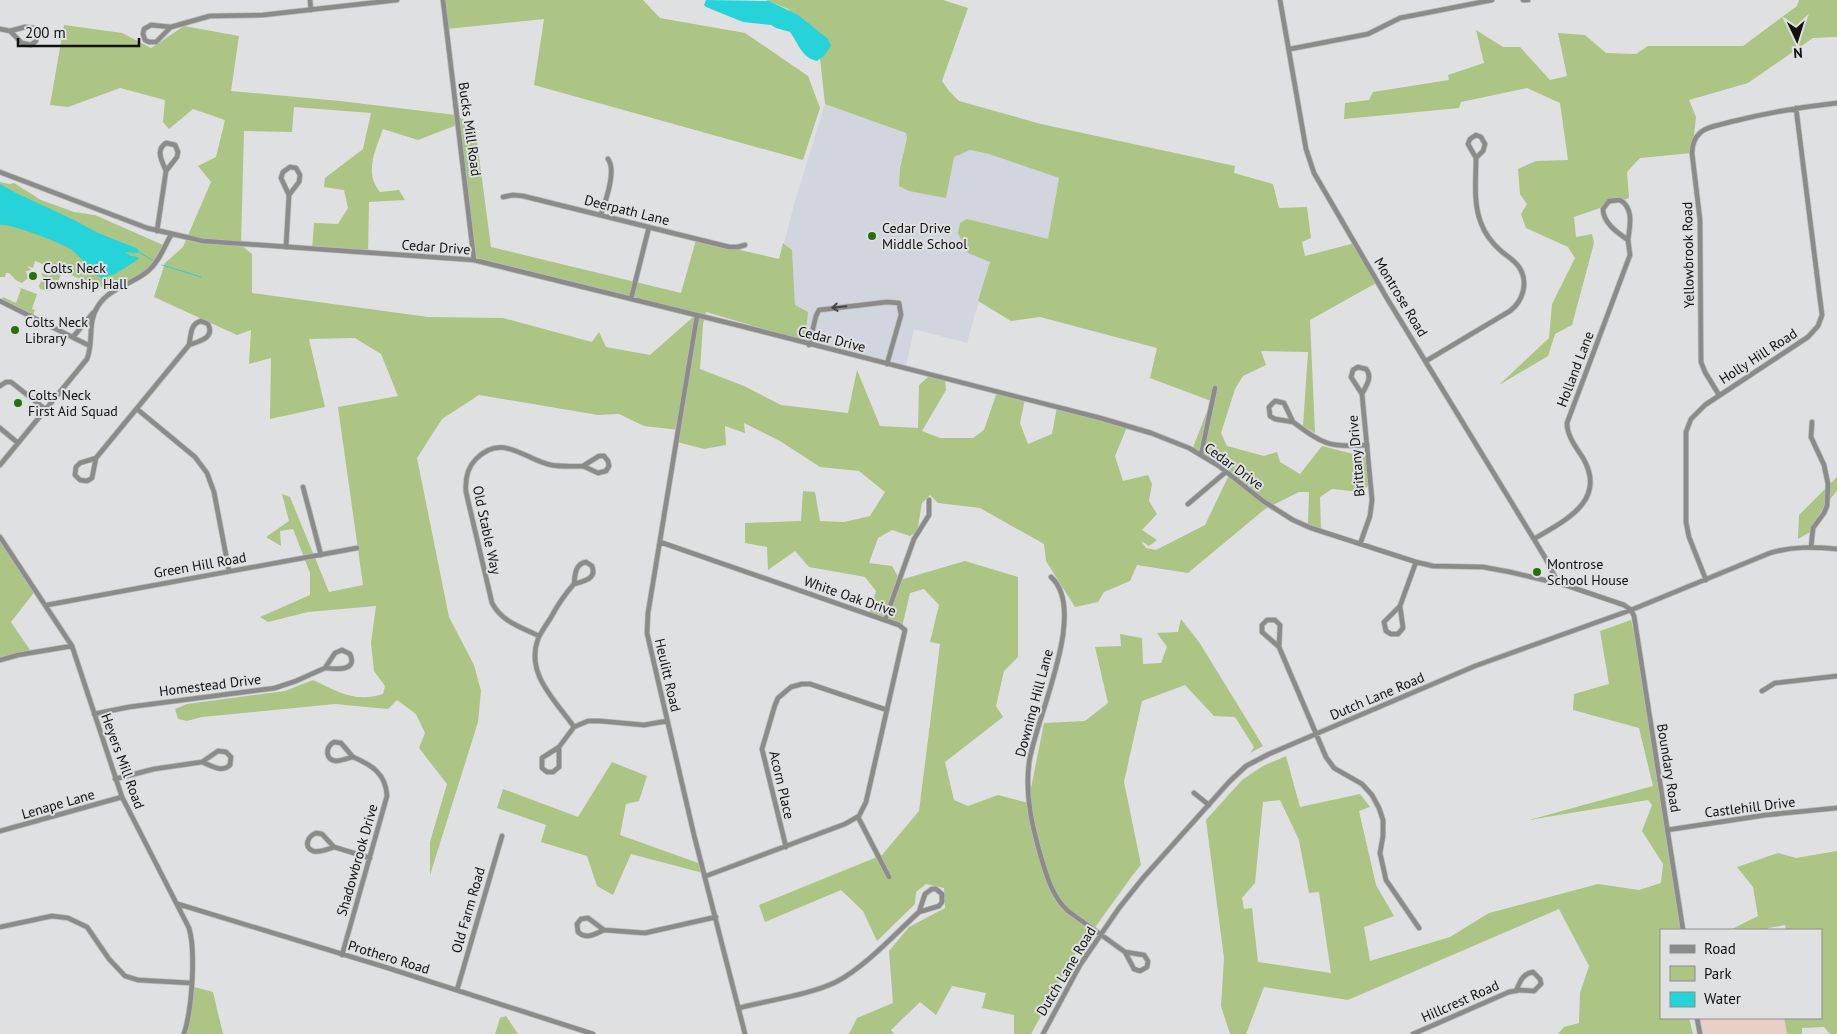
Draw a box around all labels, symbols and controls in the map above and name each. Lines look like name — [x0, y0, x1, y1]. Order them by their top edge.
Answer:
scale bar — [18, 15, 139, 47]
north arrow — [1772, 15, 1822, 65]
text: 200 m — [25, 23, 66, 42]
text: N — [1793, 44, 1803, 62]
street label: Bucks Mill Road — [454, 81, 486, 177]
street label: Deerpath Lane — [582, 191, 672, 229]
street label: Yellowbrook Road — [1678, 202, 1698, 308]
place label: Cedar Drive Middle School — [882, 219, 967, 253]
marker: Cedar Drive Middle School — [866, 230, 878, 242]
street label: Cedar Drive — [401, 236, 471, 258]
street label: Montrose Road — [1370, 254, 1432, 340]
place label: Colts Neck Township Hall — [43, 259, 127, 293]
marker: Colts Neck Township Hall — [27, 270, 39, 282]
one-way arrow — [831, 302, 847, 312]
place label: Colts Neck Library — [25, 313, 88, 347]
street label: Cedar Drive — [796, 322, 868, 356]
marker: Colts Neck Library — [9, 324, 21, 336]
street label: Holly Hill Road — [1716, 324, 1800, 388]
street label: Holland Lane — [1552, 329, 1598, 409]
place label: Colts Neck First Aid Squad — [28, 386, 118, 420]
marker: Colts Neck First Aid Squad — [12, 397, 24, 409]
street label: Brittany Drive — [1343, 414, 1369, 498]
street label: Cedar Drive — [1201, 438, 1267, 494]
street label: Old Stable Way — [469, 484, 505, 577]
street label: Green Hill Road — [152, 548, 248, 582]
place label: Montrose School House — [1547, 555, 1629, 589]
marker: Montrose School House — [1531, 566, 1543, 578]
street label: White Oak Drive — [802, 572, 898, 620]
street label: Heulitt Road — [651, 637, 685, 713]
street label: Downing Hill Lane — [1011, 647, 1057, 759]
street label: Dutch Lane Road — [1327, 668, 1427, 724]
street label: Homestead Drive — [158, 670, 262, 700]
street label: Heyers Mill Road — [97, 711, 149, 811]
street label: Boundary Road — [1653, 722, 1685, 814]
street label: Acorn Place — [765, 749, 799, 821]
street label: Lenape Lane — [19, 785, 97, 823]
street label: Castlehill Drive — [1704, 793, 1796, 821]
street label: Shadowbrook Drive — [332, 802, 382, 918]
street label: Old Farm Road — [447, 865, 489, 955]
street label: Dutch Lane Road — [1032, 923, 1100, 1019]
legend — [1660, 929, 1822, 1019]
street label: Prothero Road — [346, 936, 432, 978]
text: Road — [1704, 939, 1736, 958]
text: Park — [1704, 964, 1732, 983]
street label: Hillcrest Road — [1418, 976, 1502, 1026]
text: Water — [1704, 989, 1741, 1008]

